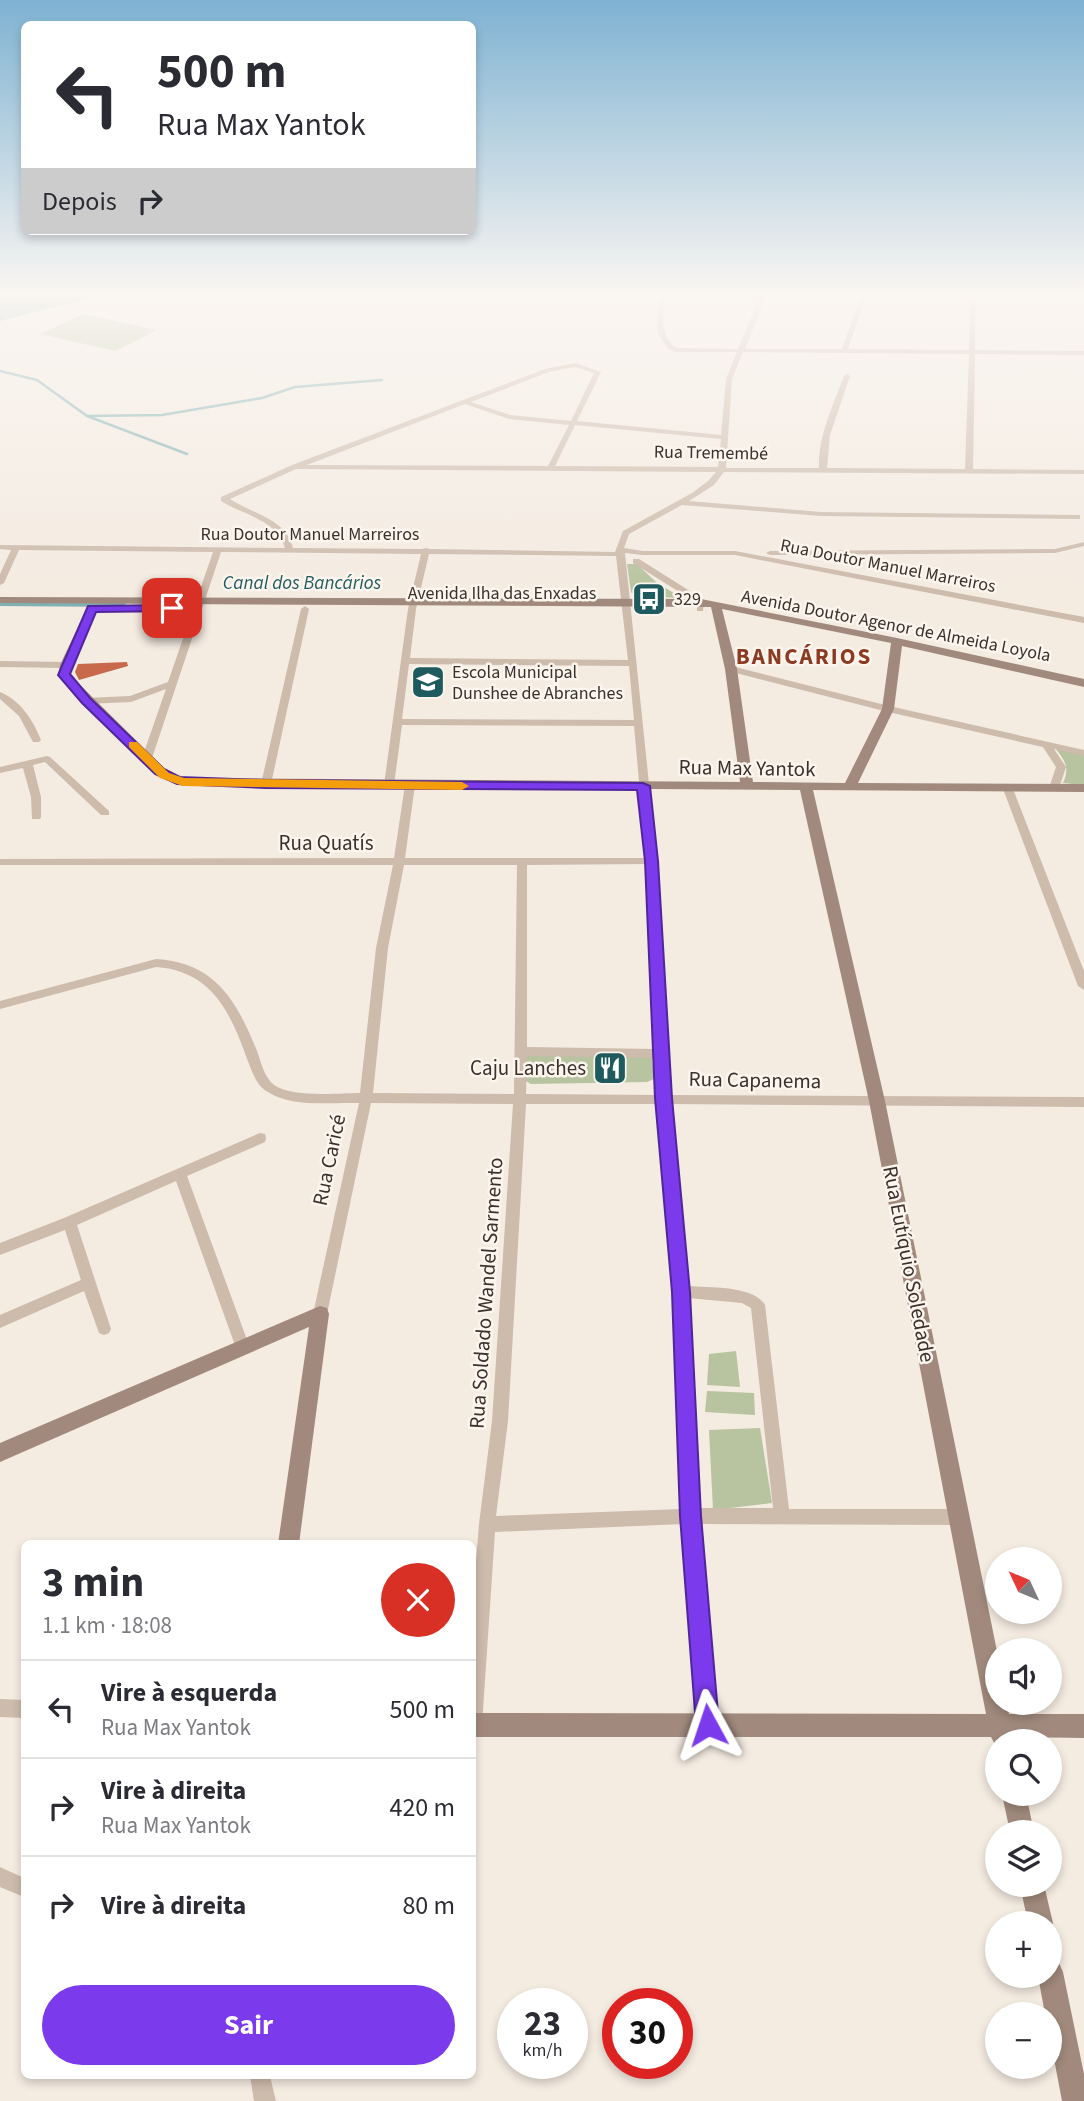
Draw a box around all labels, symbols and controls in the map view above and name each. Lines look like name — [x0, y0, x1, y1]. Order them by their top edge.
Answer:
text: 500 m — [157, 37, 286, 107]
icon: left — [42, 49, 133, 140]
text: Rua Max Yantok — [157, 102, 365, 148]
icon: right — [131, 182, 169, 220]
text: Depois — [42, 183, 117, 220]
street label: Rua Tremembé — [654, 440, 768, 466]
street label: Rua Doutor Manuel Marreiros — [201, 522, 419, 547]
street label: Rua Doutor Manuel Marreiros — [778, 533, 998, 599]
water label: Canal dos Bancários — [223, 570, 382, 597]
pin — [142, 578, 202, 638]
bus stop icon: 329 — [630, 580, 668, 618]
street label: Avenida Ilha das Enxadas — [408, 581, 596, 606]
street label: Avenida Doutor Agenor de Almeida Loyola — [739, 584, 1053, 668]
place label: 329 — [674, 587, 701, 612]
icon: arrive — [153, 589, 191, 627]
district label: BANCÁRIOS — [736, 640, 872, 673]
place label: Escola Municipal Dunshee de Abranches — [452, 660, 623, 706]
school or university icon: Escola Municipal Dunshee de Abranches — [409, 663, 447, 701]
street label: Rua Max Yantok — [678, 752, 816, 784]
street label: Rua Quatís — [279, 828, 374, 858]
restaurant icon: Caju Lanches — [591, 1049, 629, 1087]
place label: Caju Lanches — [470, 1053, 586, 1083]
street label: Rua Capanema — [688, 1064, 822, 1096]
street label: Rua Caricé — [305, 1112, 353, 1208]
street label: Rua Soldado Wandel Sarmento — [462, 1156, 510, 1430]
street label: Rua Eutíquio Soledade — [875, 1163, 943, 1365]
north arrow — [985, 1547, 1062, 1624]
map controls — [985, 1547, 1062, 2079]
text: 3 min — [42, 1553, 144, 1613]
button: close — [381, 1563, 455, 1637]
text: 1.1 km · 18:08 — [42, 1609, 172, 1642]
button: sound — [985, 1638, 1062, 1715]
text: Vire à esquerda — [101, 1674, 277, 1711]
position arrow — [671, 1688, 745, 1762]
icon: left — [42, 1690, 80, 1728]
text: 500 m — [389, 1691, 455, 1728]
text: Rua Max Yantok — [101, 1711, 251, 1744]
button: search — [985, 1729, 1062, 1806]
text: Vire à direita — [101, 1772, 246, 1809]
icon: right — [42, 1788, 80, 1826]
text: 420 m — [389, 1789, 455, 1826]
text: Rua Max Yantok — [101, 1809, 251, 1842]
button: layers — [985, 1820, 1062, 1897]
icon: right — [42, 1886, 80, 1924]
text: Vire à direita — [101, 1887, 246, 1924]
text: 80 m — [402, 1887, 455, 1924]
button: + — [985, 1911, 1062, 1988]
button: Sair — [42, 1985, 455, 2065]
speed limit sign: 30 — [602, 1988, 693, 2079]
text: 23 — [524, 1999, 561, 2049]
button: − — [985, 2002, 1062, 2079]
text: km/h — [523, 2038, 562, 2063]

